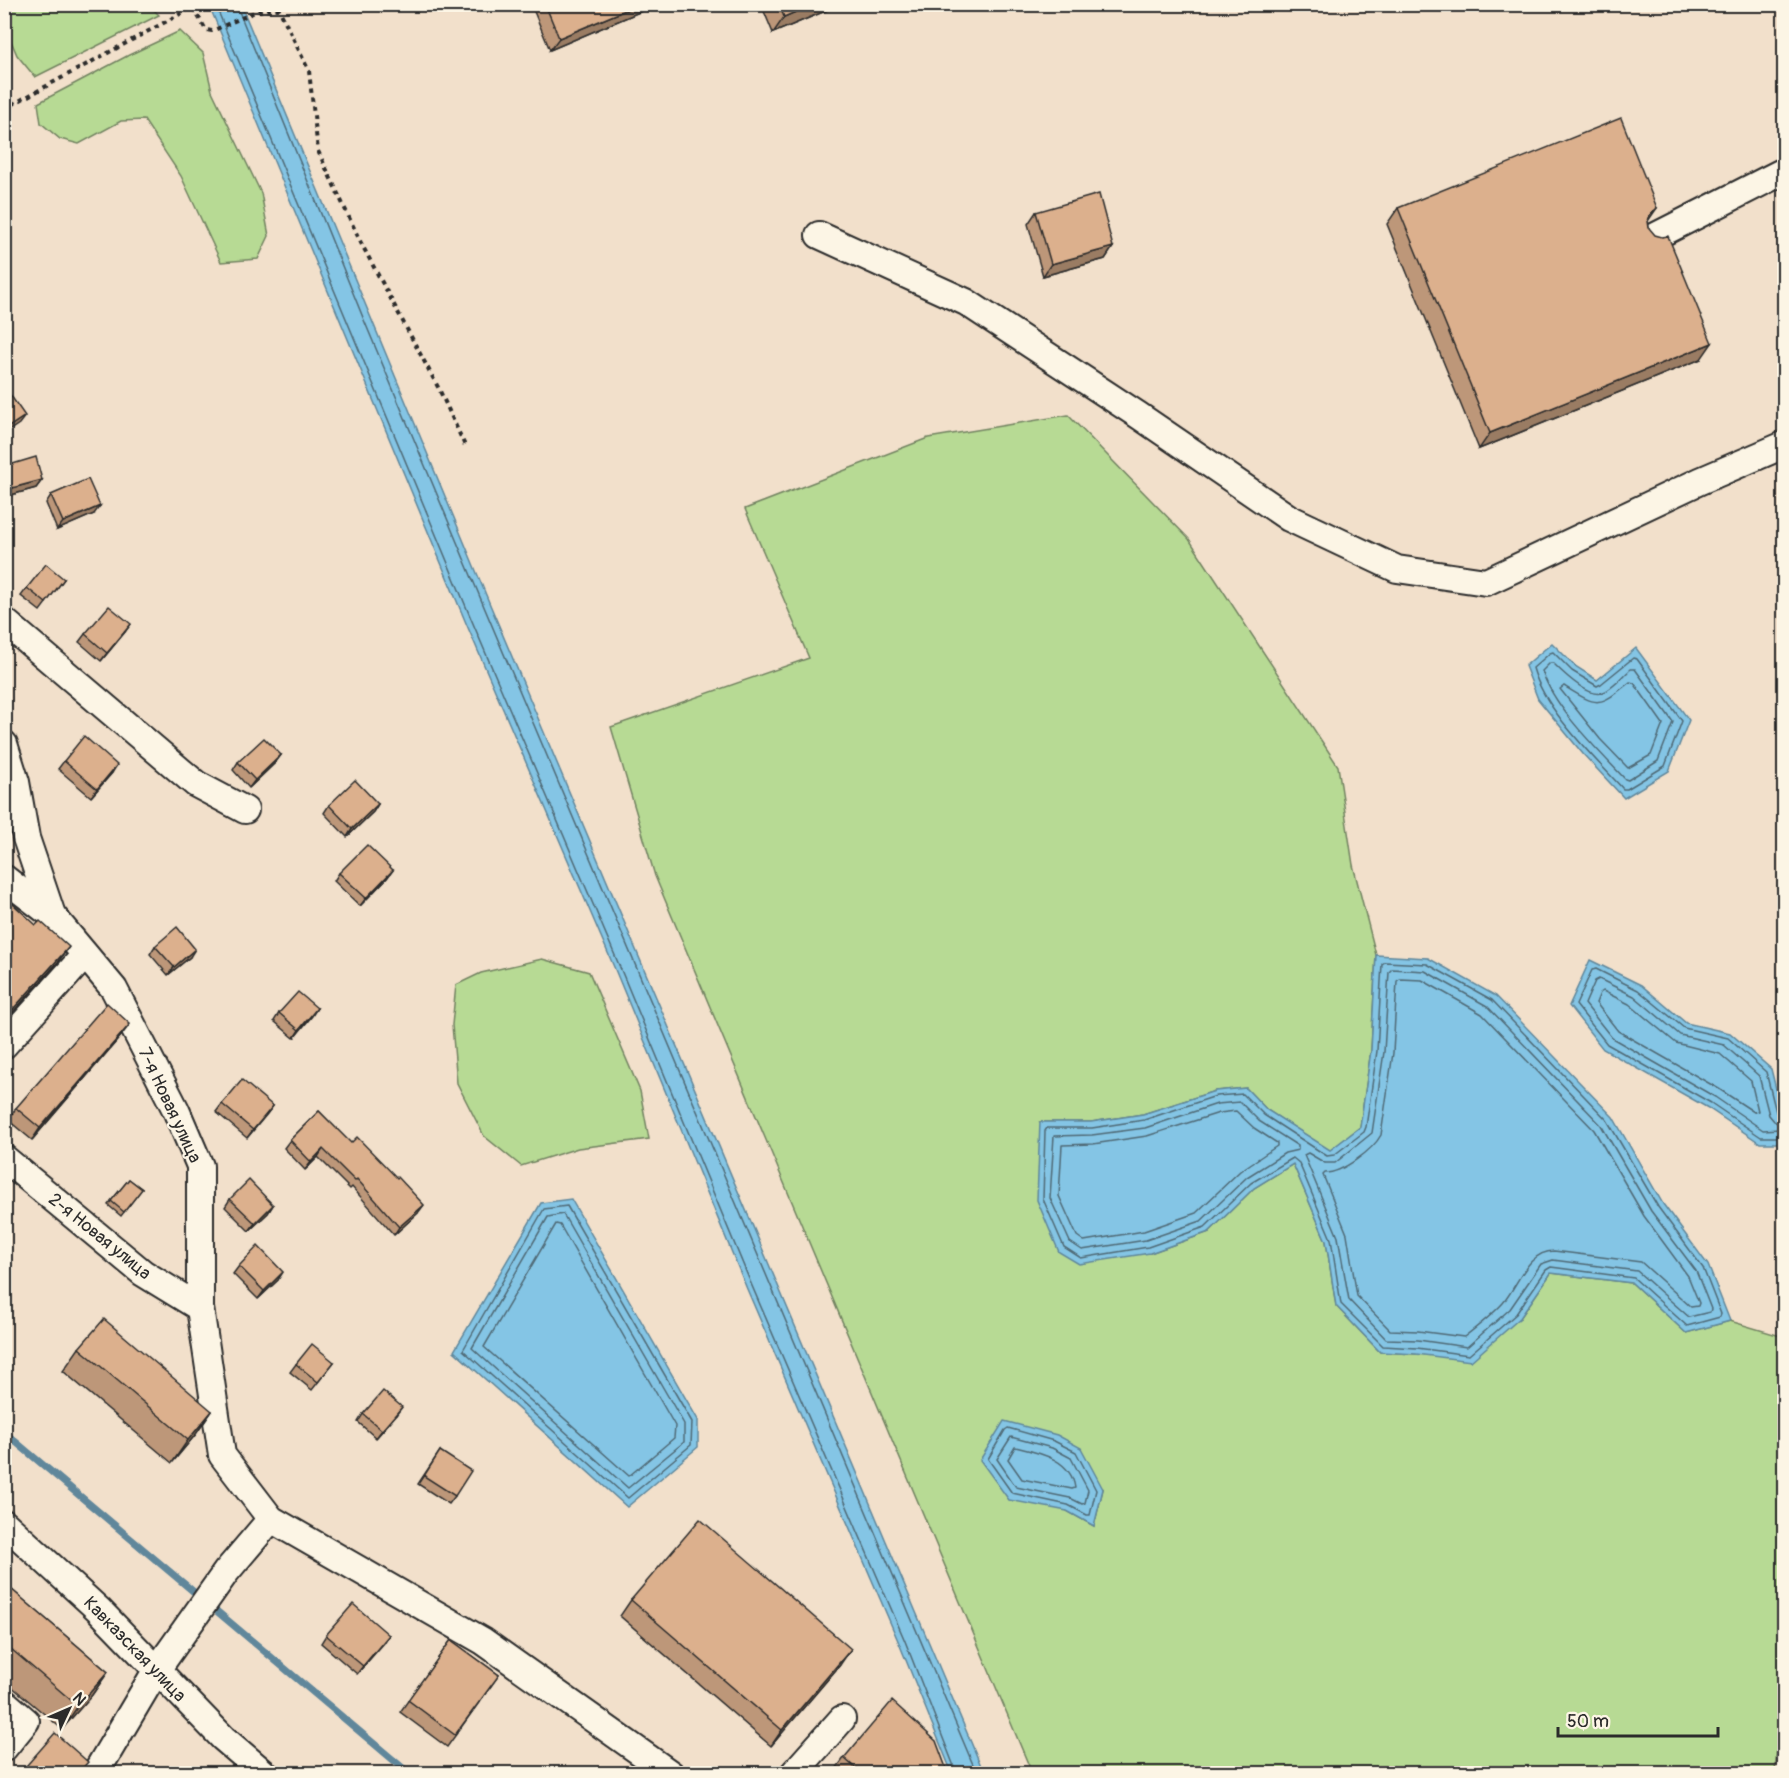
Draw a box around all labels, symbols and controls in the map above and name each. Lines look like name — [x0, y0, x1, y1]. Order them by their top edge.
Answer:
street label: 7-я Новая улица — [133, 1044, 206, 1167]
street label: 2-я Новая улица — [44, 1188, 156, 1285]
street label: Кавказская улица — [78, 1592, 191, 1707]
north arrow — [39, 1679, 99, 1739]
text: N — [68, 1688, 90, 1710]
scale bar — [1558, 1700, 1718, 1738]
text: 50 m — [1567, 1710, 1609, 1733]

